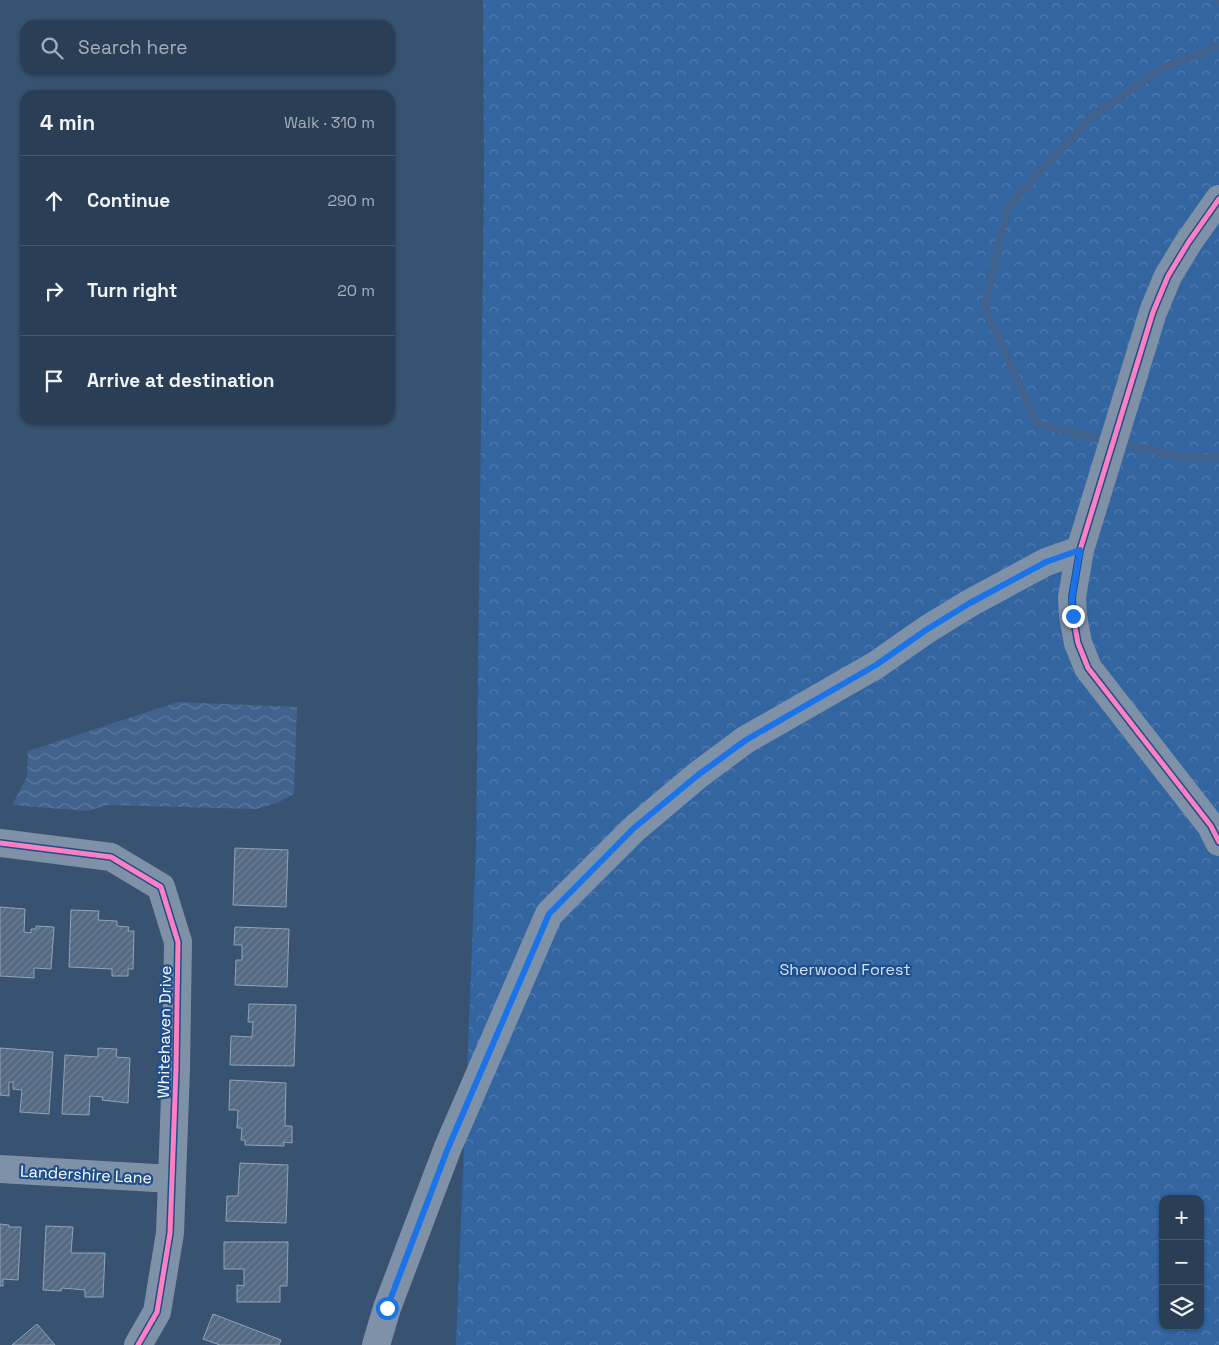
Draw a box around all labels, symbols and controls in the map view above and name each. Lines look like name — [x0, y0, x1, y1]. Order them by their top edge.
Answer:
search box — [20, 20, 395, 75]
icon: search — [38, 34, 66, 62]
text: Search here — [78, 35, 188, 60]
text: 4 min — [40, 109, 95, 136]
text: Walk · 310 m — [284, 112, 375, 133]
icon: ahead — [40, 187, 68, 215]
text: Continue — [87, 188, 170, 213]
text: 290 m — [327, 190, 375, 211]
icon: right — [40, 277, 68, 305]
text: Turn right — [87, 278, 177, 303]
text: 20 m — [337, 280, 375, 301]
icon: arrive — [40, 367, 68, 395]
text: Arrive at destination — [87, 368, 275, 393]
route end — [1062, 605, 1085, 628]
park label: Sherwood Forest — [779, 959, 911, 980]
street label: Whitehaven Drive — [153, 965, 176, 1099]
street label: Landershire Lane — [19, 1161, 152, 1188]
map controls — [1159, 1195, 1204, 1330]
button: + — [1159, 1195, 1204, 1240]
button: − — [1159, 1240, 1204, 1285]
button: layers — [1159, 1285, 1204, 1330]
route start — [376, 1297, 399, 1320]

